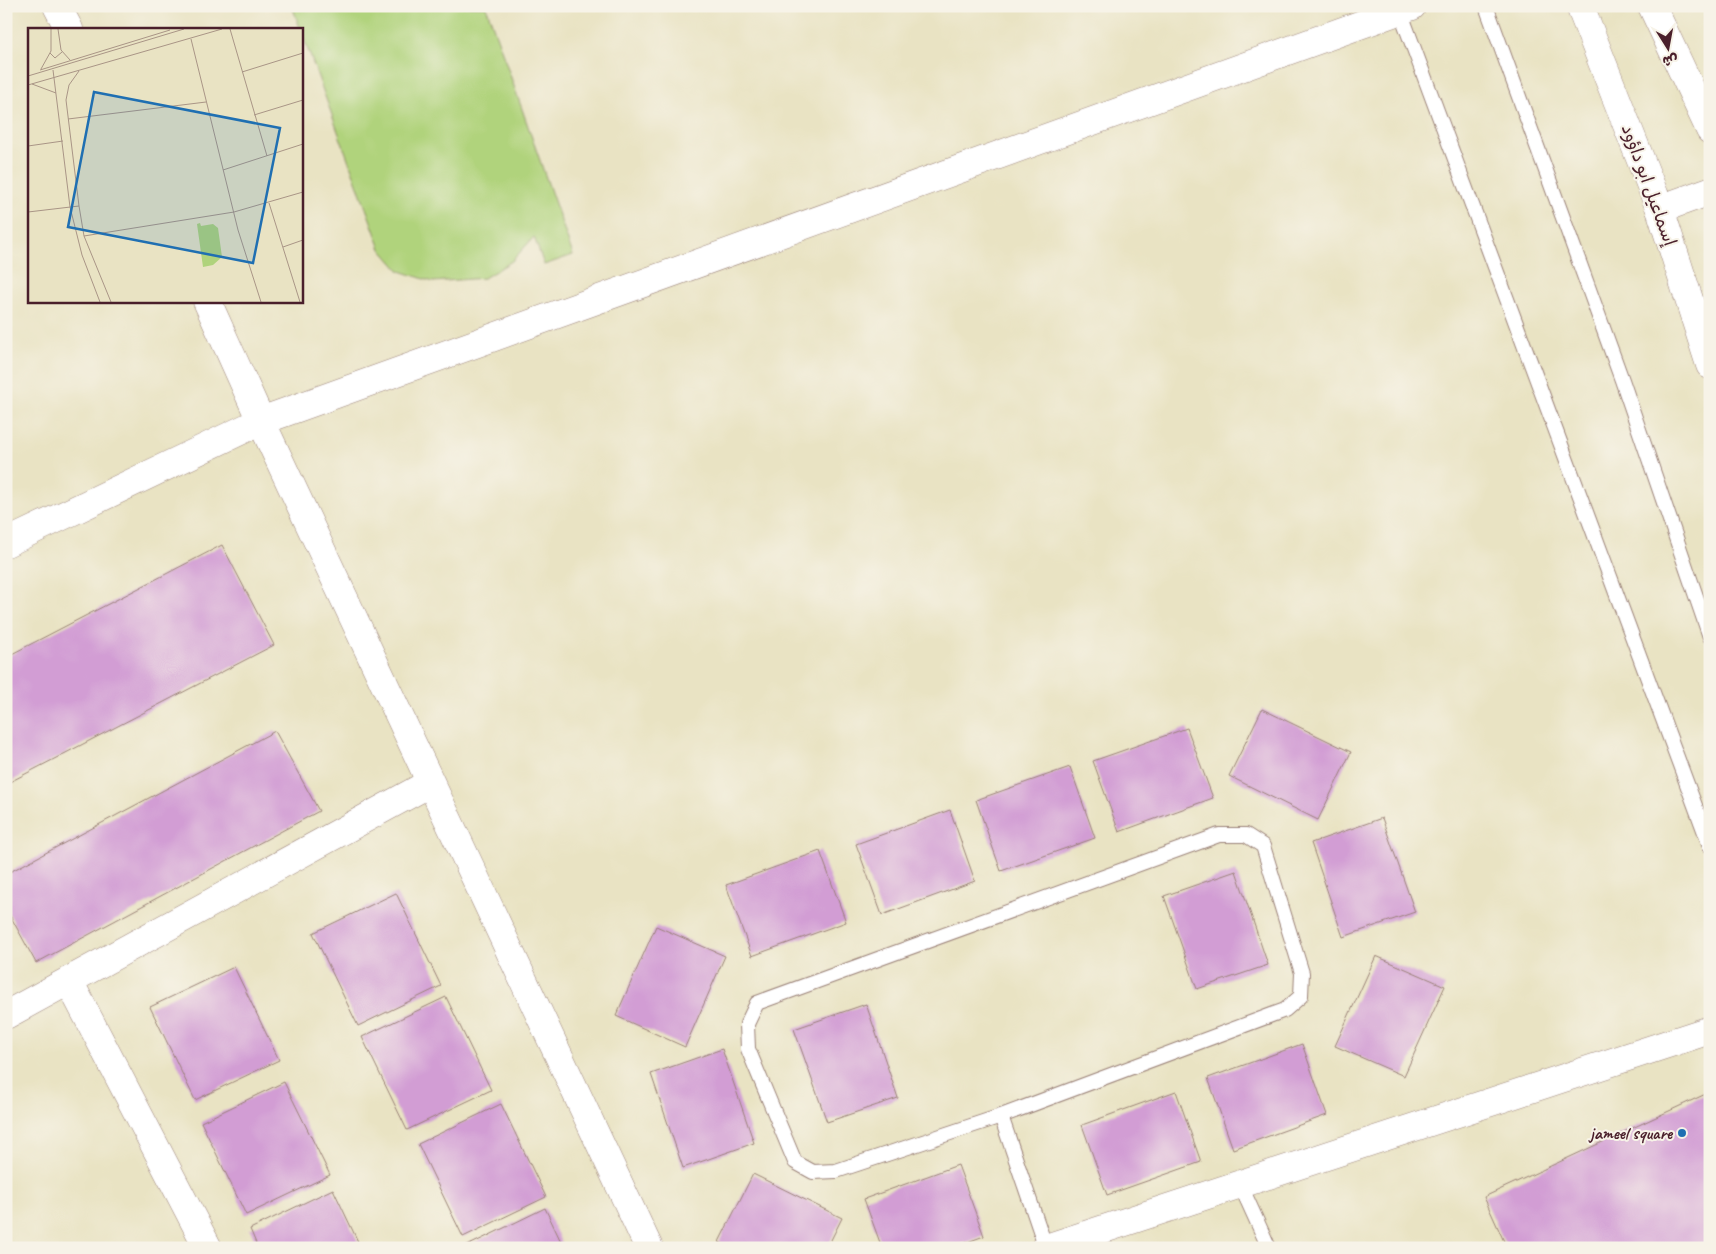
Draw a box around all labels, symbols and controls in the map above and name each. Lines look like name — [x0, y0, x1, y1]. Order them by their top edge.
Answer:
north arrow — [1644, 22, 1694, 72]
inset map — [28, 28, 302, 302]
text: ش — [1661, 50, 1680, 70]
street label: إسماعيل ابو داؤود — [1617, 121, 1681, 249]
place label: jameel square — [1588, 1122, 1674, 1144]
marker: jameel square — [1676, 1127, 1688, 1139]

